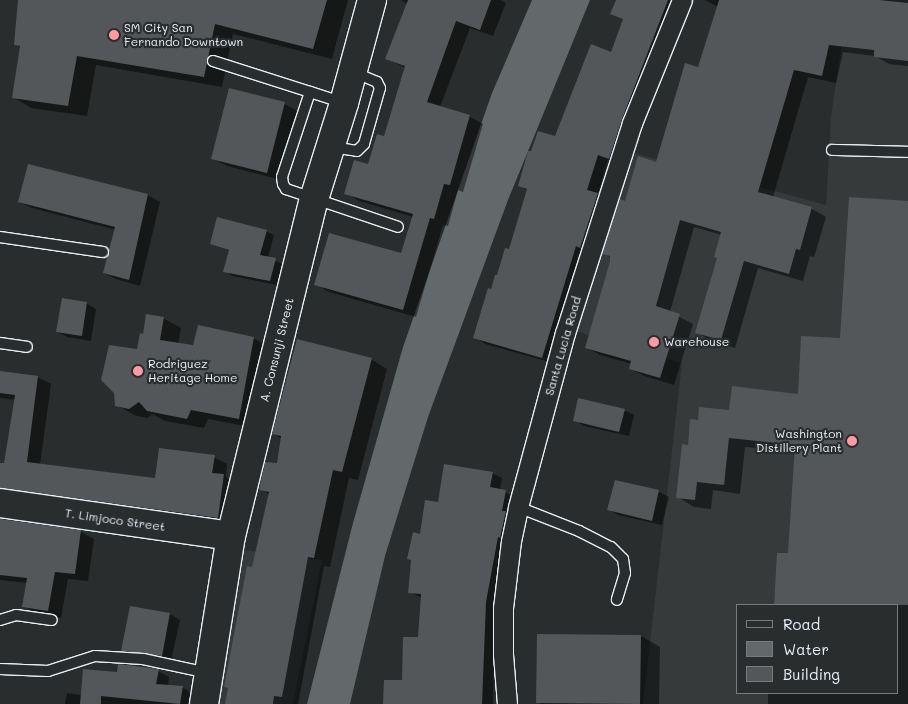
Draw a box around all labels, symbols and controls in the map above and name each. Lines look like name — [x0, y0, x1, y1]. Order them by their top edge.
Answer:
place label: SM City San Fernando Downtown — [124, 21, 243, 49]
marker: SM City San Fernando Downtown — [108, 29, 120, 41]
street label: Santa Lucia Road — [542, 295, 584, 397]
street label: A. Consunji Street — [257, 296, 297, 404]
place label: Warehouse — [664, 335, 729, 349]
marker: Warehouse — [648, 336, 660, 348]
place label: Rodriguez Heritage Home — [148, 357, 237, 385]
marker: Rodriguez Heritage Home — [132, 365, 144, 377]
place label: Washington Distillery Plant — [756, 427, 842, 455]
marker: Washington Distillery Plant — [846, 435, 858, 447]
street label: T. Limjoco Street — [64, 506, 166, 534]
legend — [736, 604, 898, 694]
text: Road — [783, 614, 820, 634]
text: Water — [783, 639, 829, 659]
text: Building — [783, 664, 840, 684]

